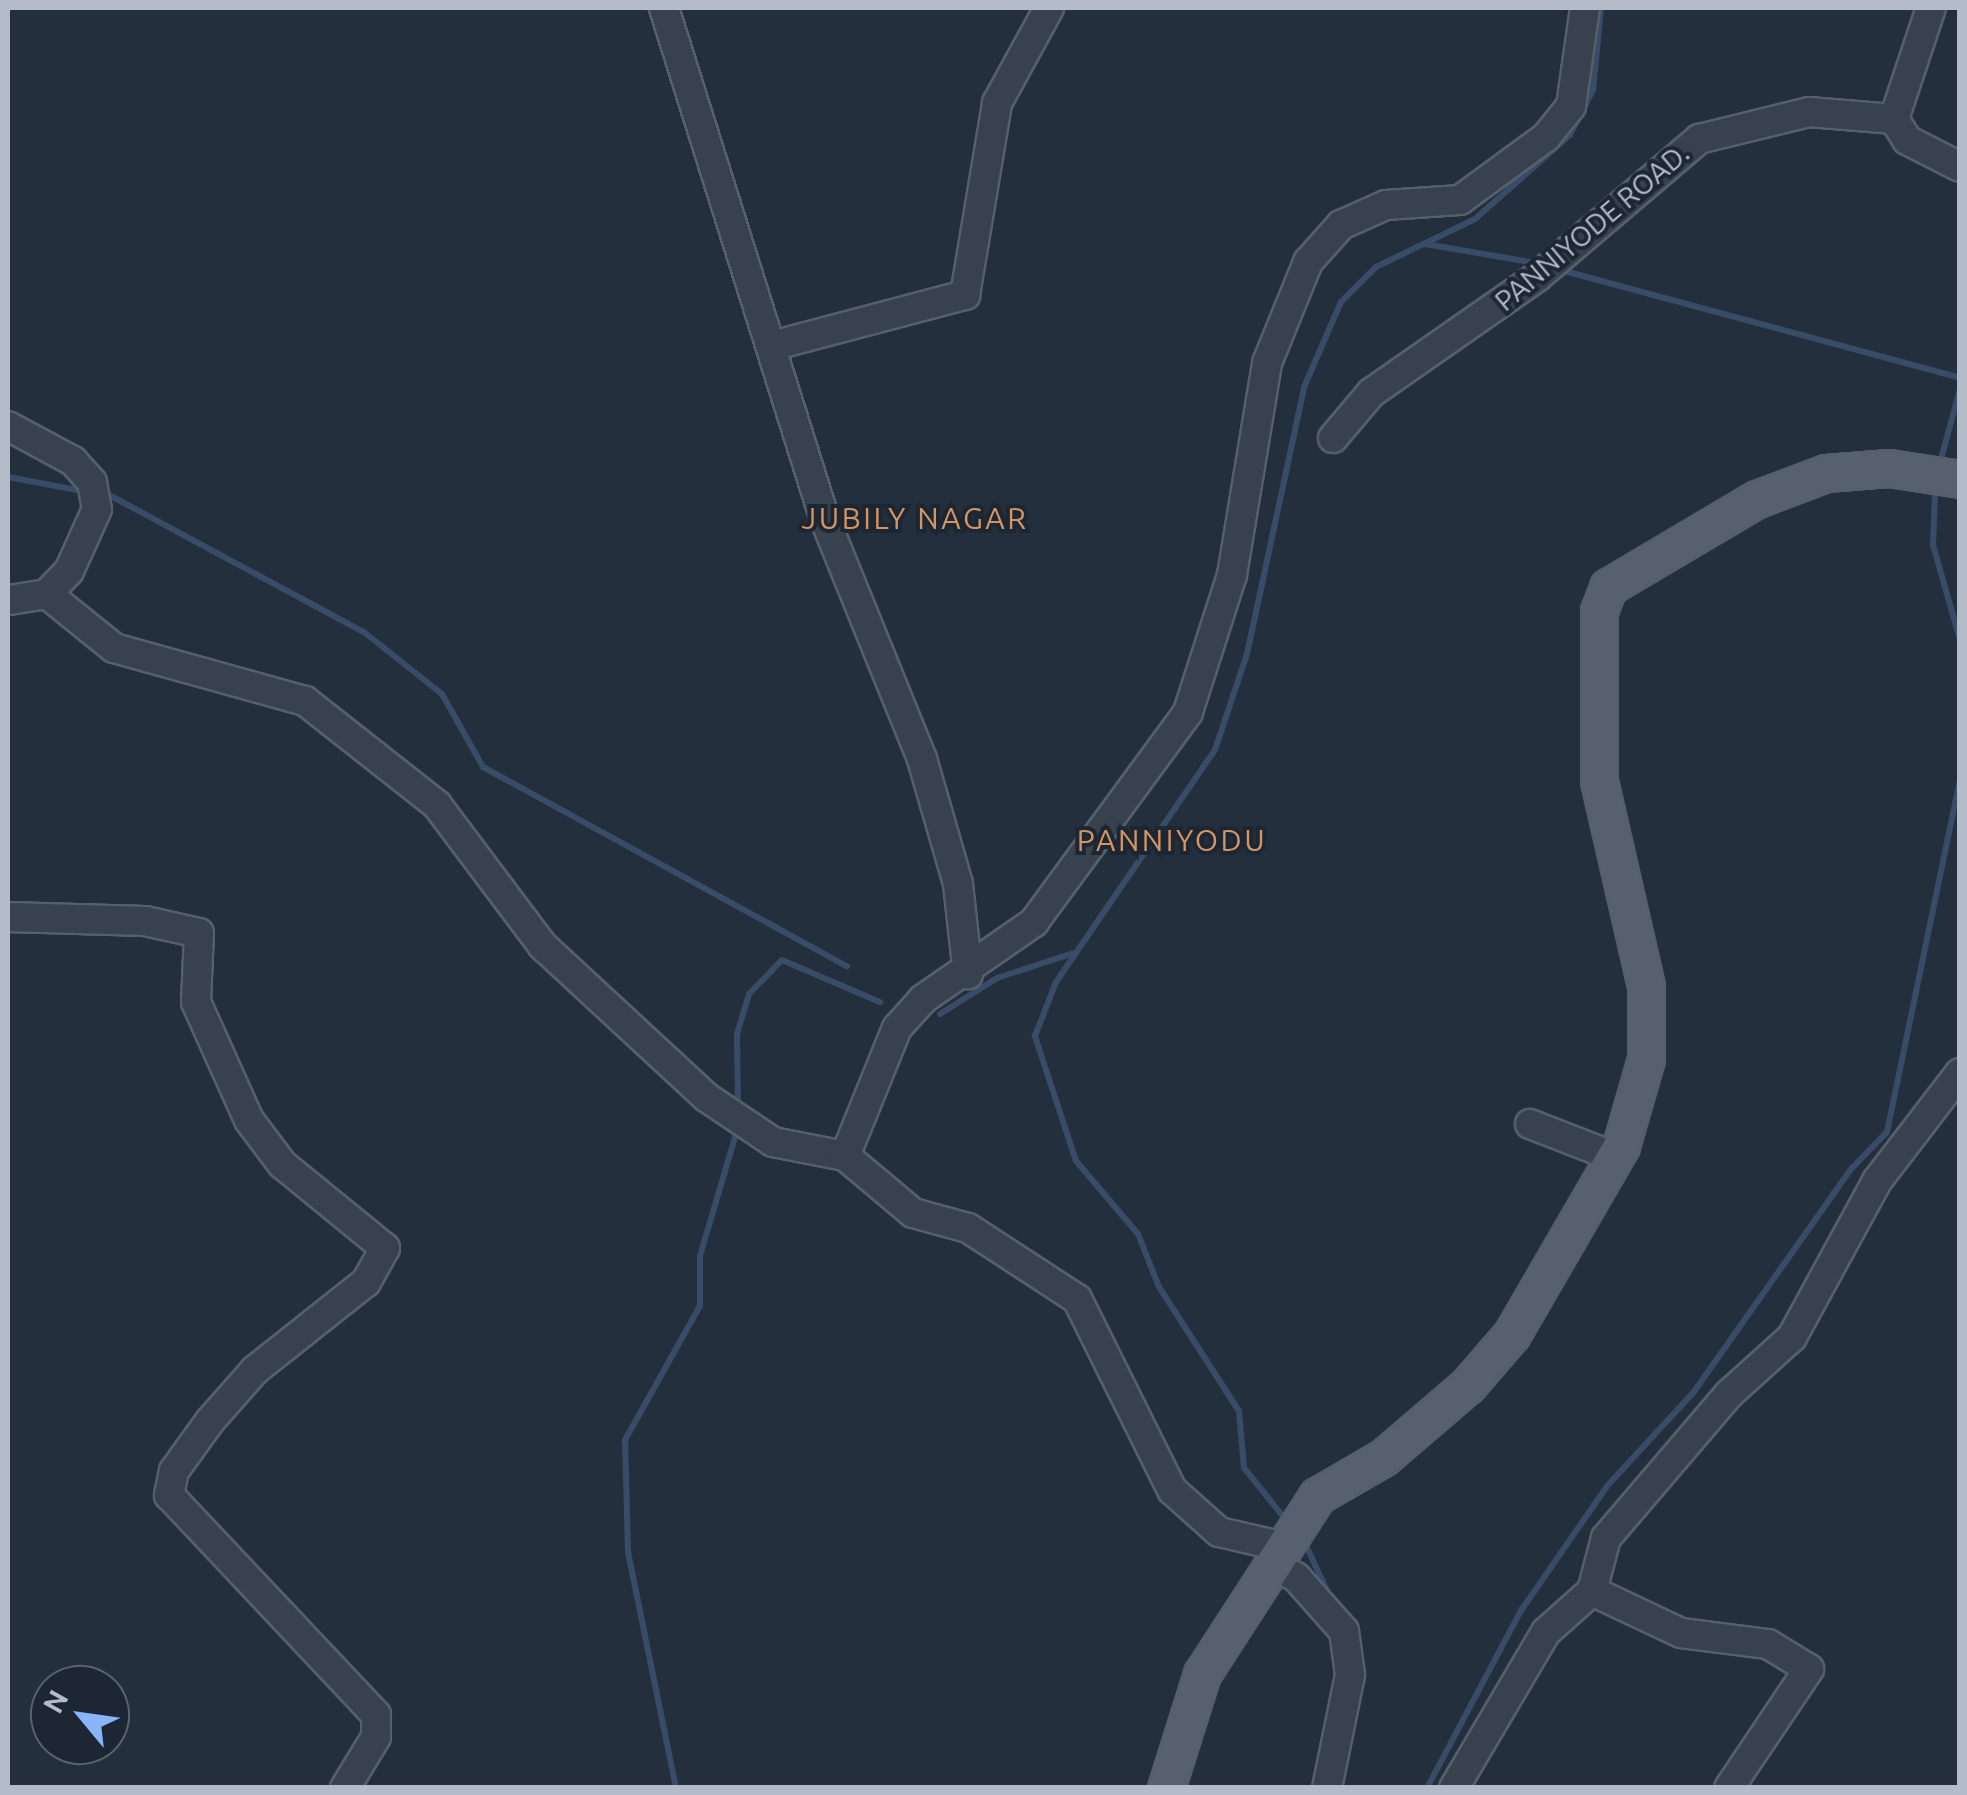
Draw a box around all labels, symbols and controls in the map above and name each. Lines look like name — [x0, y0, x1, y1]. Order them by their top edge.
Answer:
street label: PANNIYODE ROAD. — [1488, 136, 1696, 318]
district label: JUBILY NAGAR — [801, 500, 1029, 536]
district label: PANNIYODU — [1077, 822, 1267, 858]
north arrow — [30, 1665, 130, 1765]
text: N — [36, 1685, 74, 1718]

